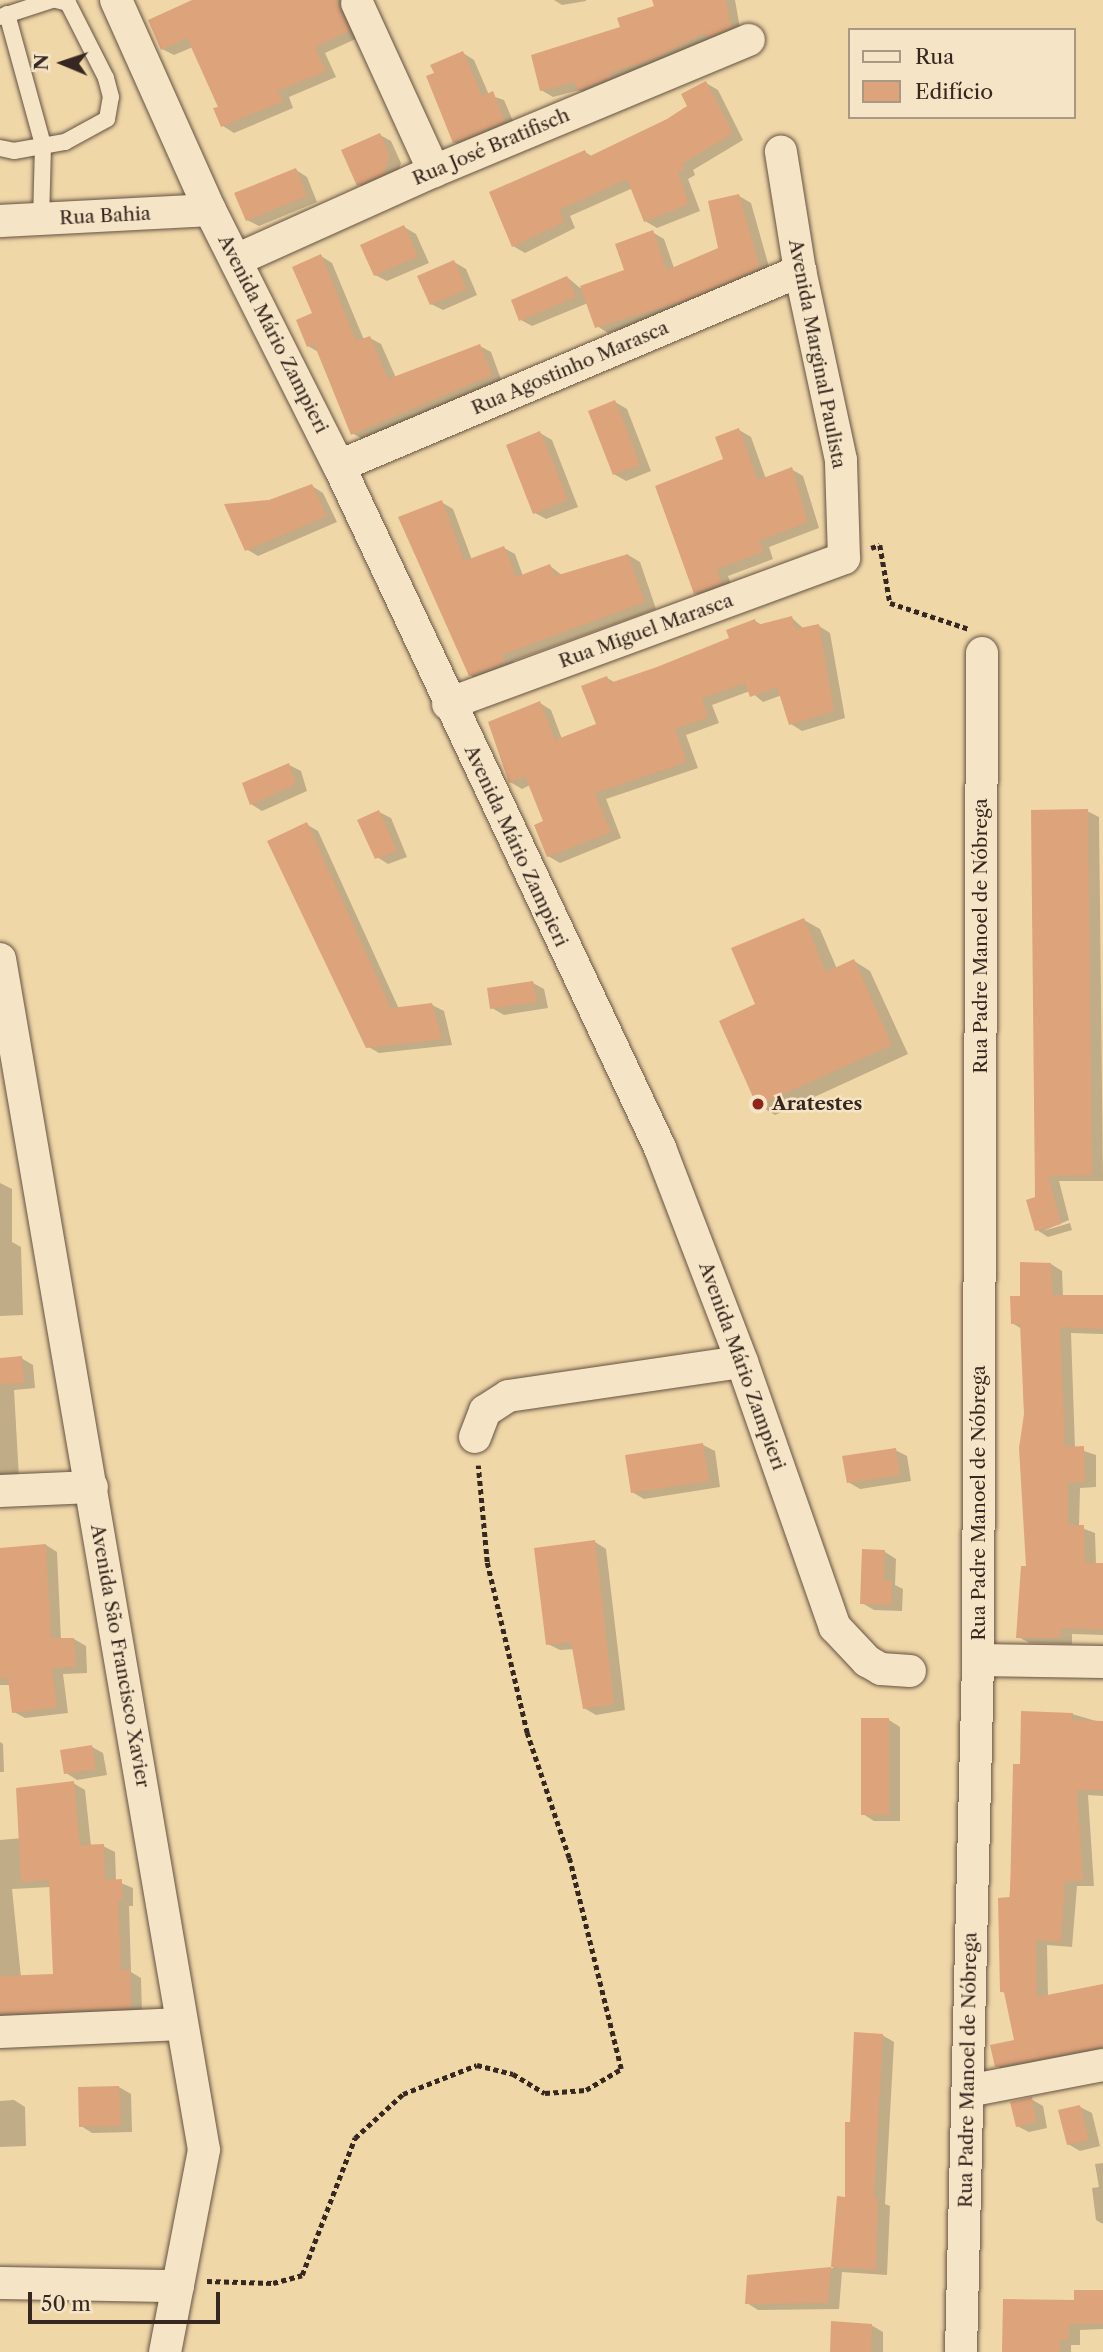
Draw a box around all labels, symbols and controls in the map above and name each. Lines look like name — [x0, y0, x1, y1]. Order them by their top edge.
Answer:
north arrow — [28, 28, 98, 98]
legend — [848, 28, 1075, 119]
text: Rua — [915, 44, 954, 69]
text: N — [30, 54, 53, 71]
text: Edifício — [915, 79, 993, 104]
street label: Rua José Bratifisch — [409, 104, 573, 190]
street label: Rua Bahia — [59, 202, 151, 230]
street label: Avenida Mário Zampieri — [213, 231, 333, 437]
street label: Avenida Marginal Paulista — [784, 237, 850, 471]
street label: Rua Agostinho Marasca — [468, 316, 672, 420]
street label: Rua Miguel Marasca — [556, 589, 736, 673]
street label: Avenida Mário Zampieri — [459, 742, 573, 950]
street label: Rua Padre Manoel de Nóbrega — [970, 798, 992, 1074]
place label: Aratestes — [772, 1093, 862, 1115]
marker: Aratestes — [750, 1096, 766, 1112]
street label: Avenida Mário Zampieri — [694, 1259, 790, 1473]
street label: Rua Padre Manoel de Nóbrega — [968, 1365, 990, 1641]
street label: Avenida São Francisco Xavier — [86, 1522, 154, 1790]
street label: Rua Padre Manoel de Nóbrega — [954, 1932, 982, 2208]
scale bar — [32, 2278, 224, 2322]
text: 50 m — [41, 2291, 91, 2316]

